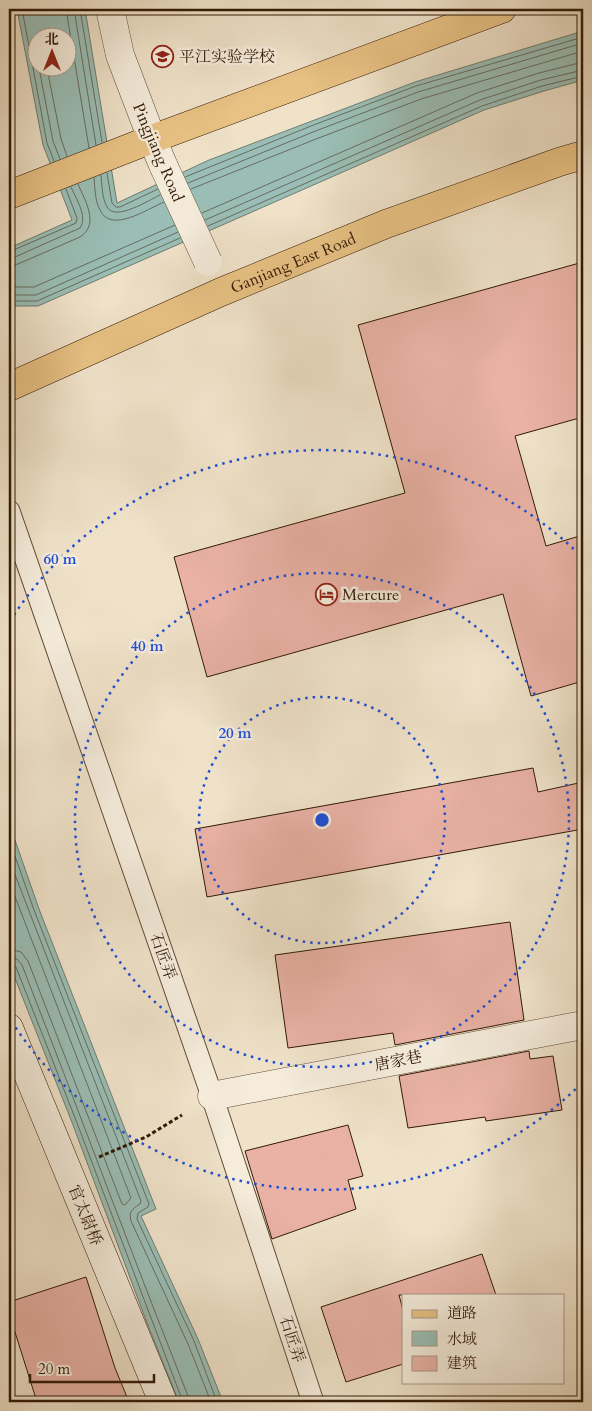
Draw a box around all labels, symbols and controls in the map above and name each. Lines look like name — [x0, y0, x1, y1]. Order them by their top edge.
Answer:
north arrow — [28, 28, 78, 78]
text: 北 — [45, 30, 59, 49]
school or university icon: 平江实验学校 — [151, 44, 175, 68]
place label: 平江实验学校 — [179, 46, 275, 68]
street label: Pingjiang Road — [127, 100, 189, 206]
street label: Ganjiang East Road — [227, 227, 360, 299]
text: 60 m — [43, 549, 77, 569]
hotel icon: Mercure — [314, 582, 338, 606]
place label: Mercure — [342, 584, 399, 606]
text: 40 m — [130, 636, 164, 656]
text: 20 m — [218, 723, 252, 743]
centre of rings — [313, 811, 331, 829]
street label: 石匠弄 — [145, 930, 181, 983]
street label: 唐家巷 — [373, 1046, 424, 1076]
street label: 官太尉桥 — [63, 1182, 107, 1249]
legend — [402, 1294, 564, 1384]
text: 道路 — [447, 1303, 477, 1323]
street label: 石匠弄 — [274, 1313, 310, 1366]
text: 水域 — [447, 1329, 477, 1349]
scale bar — [30, 1351, 154, 1383]
text: 建筑 — [447, 1353, 477, 1373]
text: 20 m — [38, 1359, 70, 1379]

